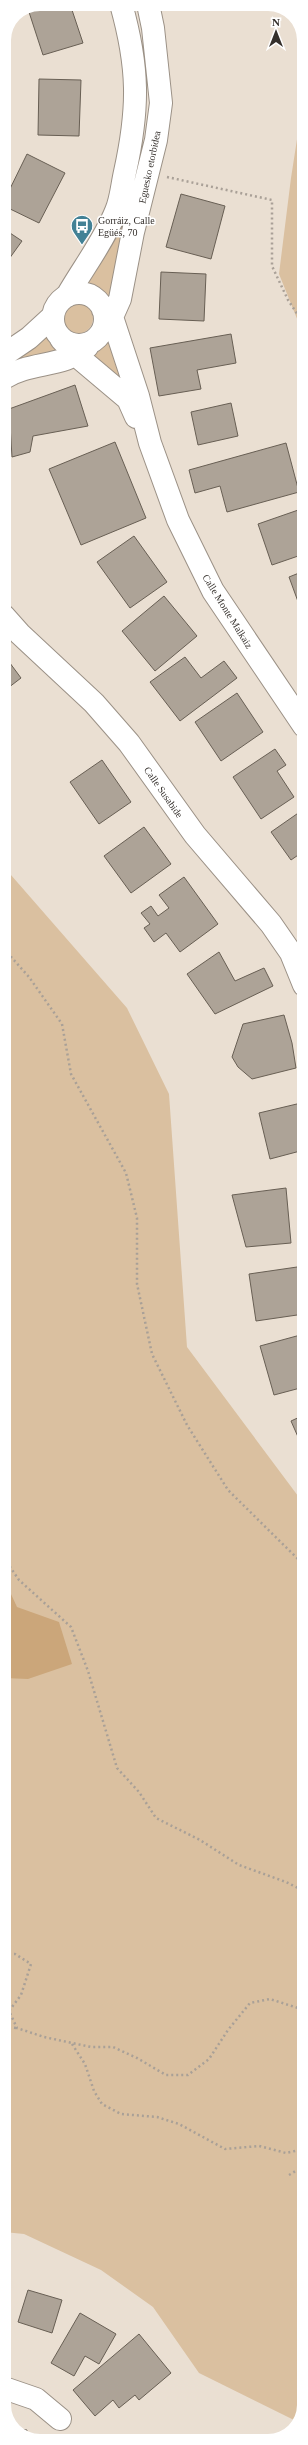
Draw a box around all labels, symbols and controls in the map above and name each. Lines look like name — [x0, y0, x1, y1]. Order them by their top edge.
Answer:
north arrow — [256, 12, 296, 52]
text: N — [272, 16, 280, 28]
street label: Eguesko etorbidea — [136, 129, 163, 205]
bus stop icon: Gorráiz, Calle Egüés, 70 — [69, 213, 95, 246]
place label: Gorráiz, Calle Egüés, 70 — [98, 215, 155, 238]
street label: Calle Monte Malkaiz — [200, 572, 255, 651]
street label: Calle Susabide — [142, 765, 186, 820]

